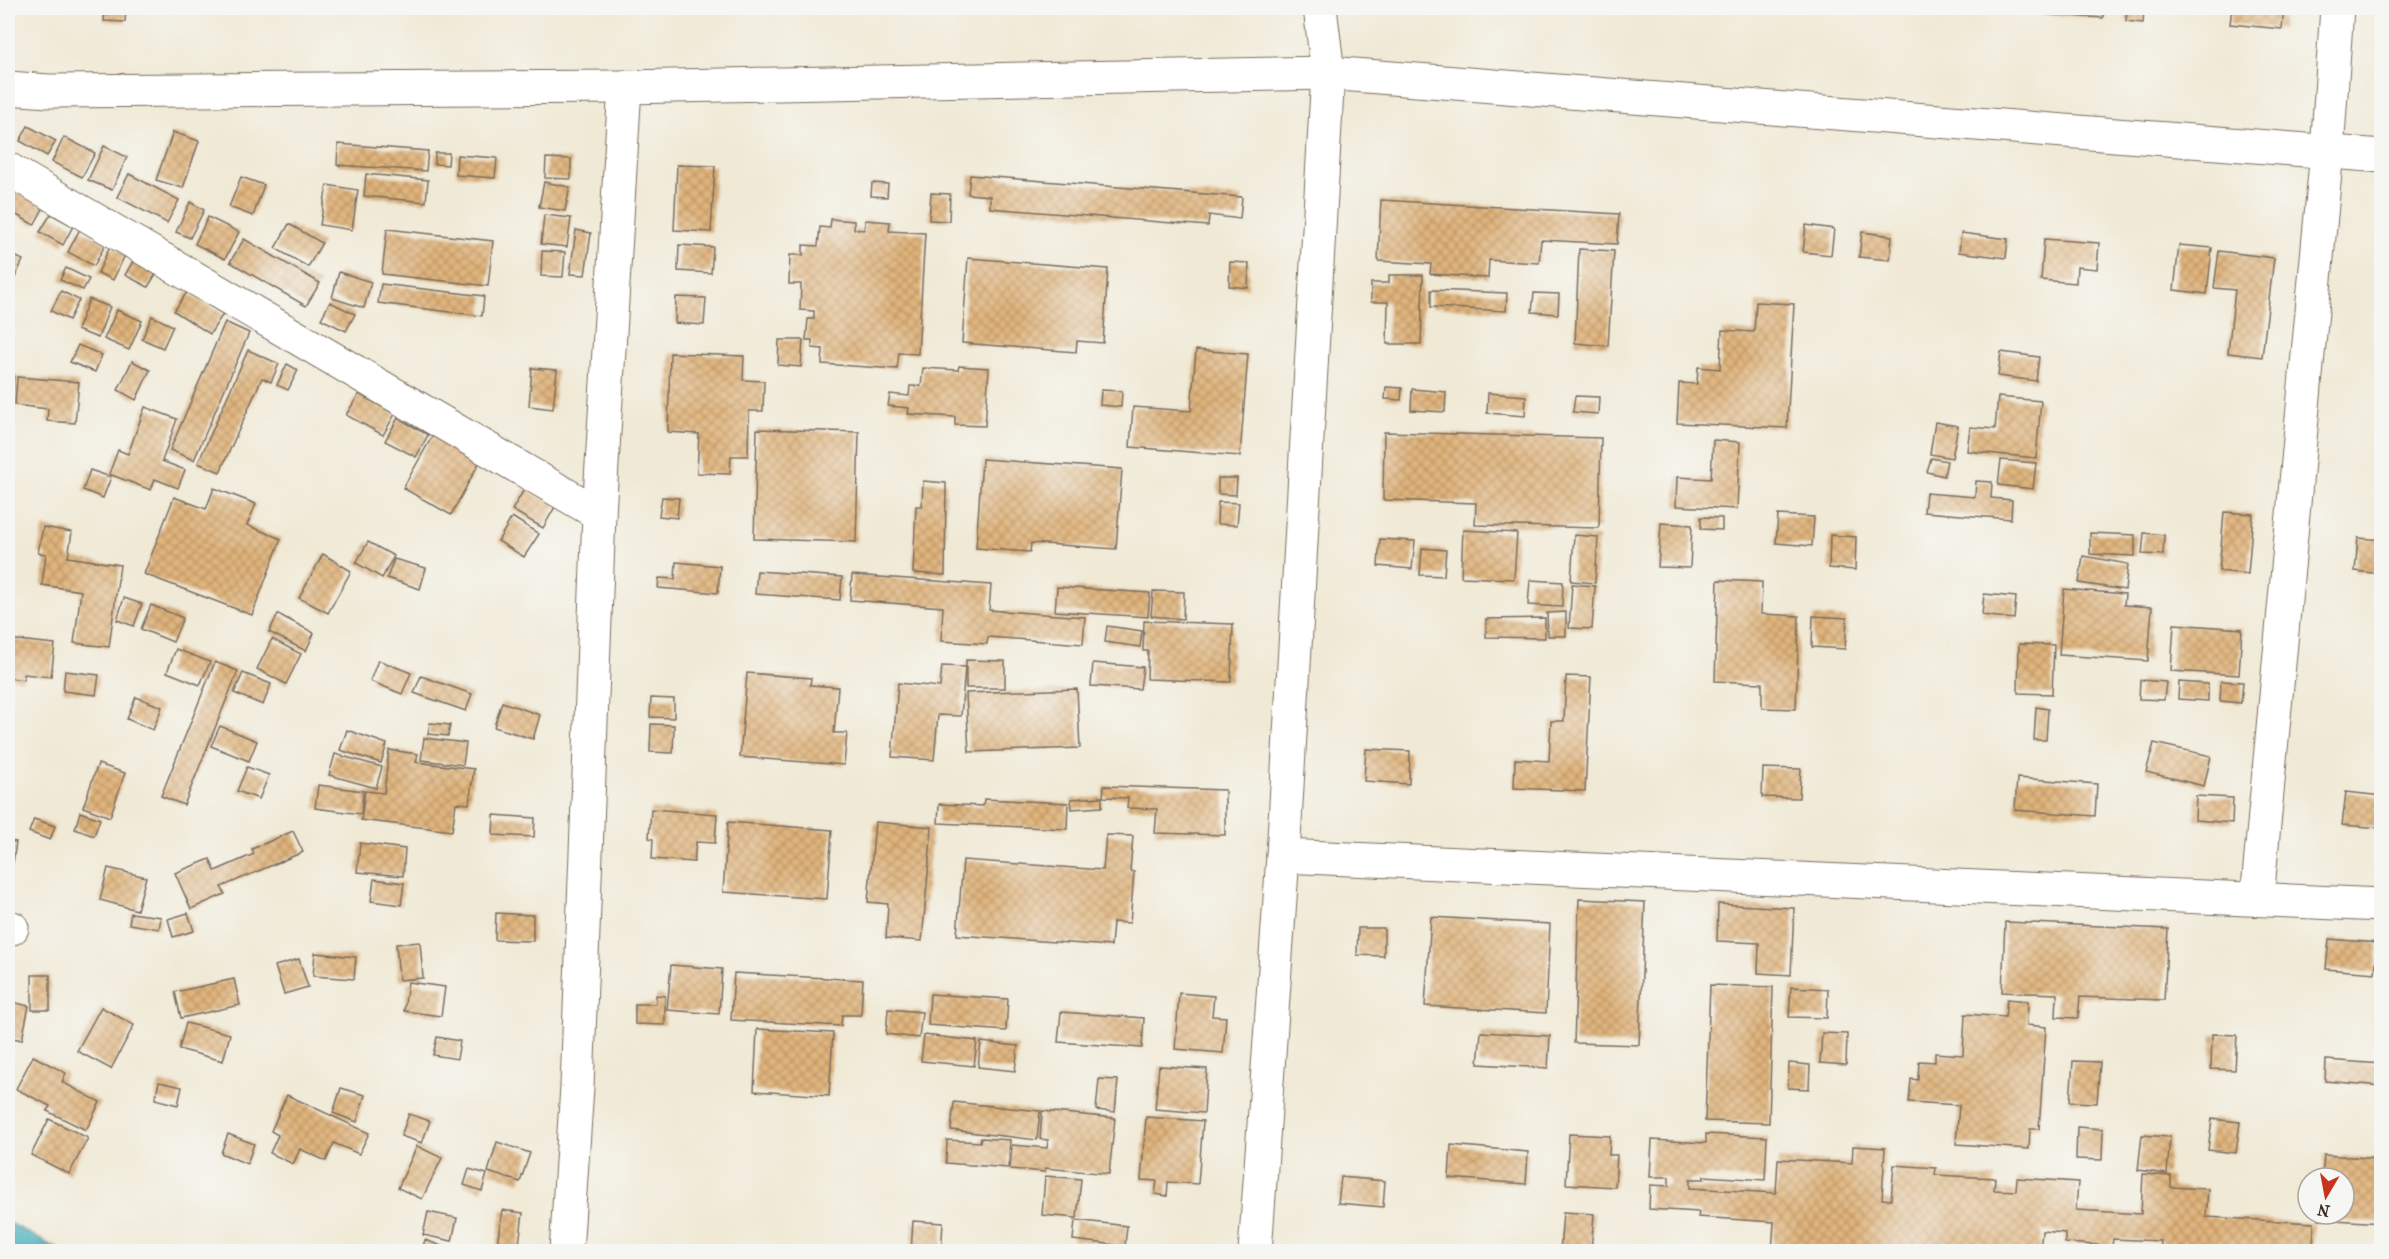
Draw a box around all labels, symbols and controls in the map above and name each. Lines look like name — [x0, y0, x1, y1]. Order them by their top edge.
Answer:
north arrow — [2296, 1166, 2356, 1226]
text: N — [2315, 1200, 2331, 1221]

